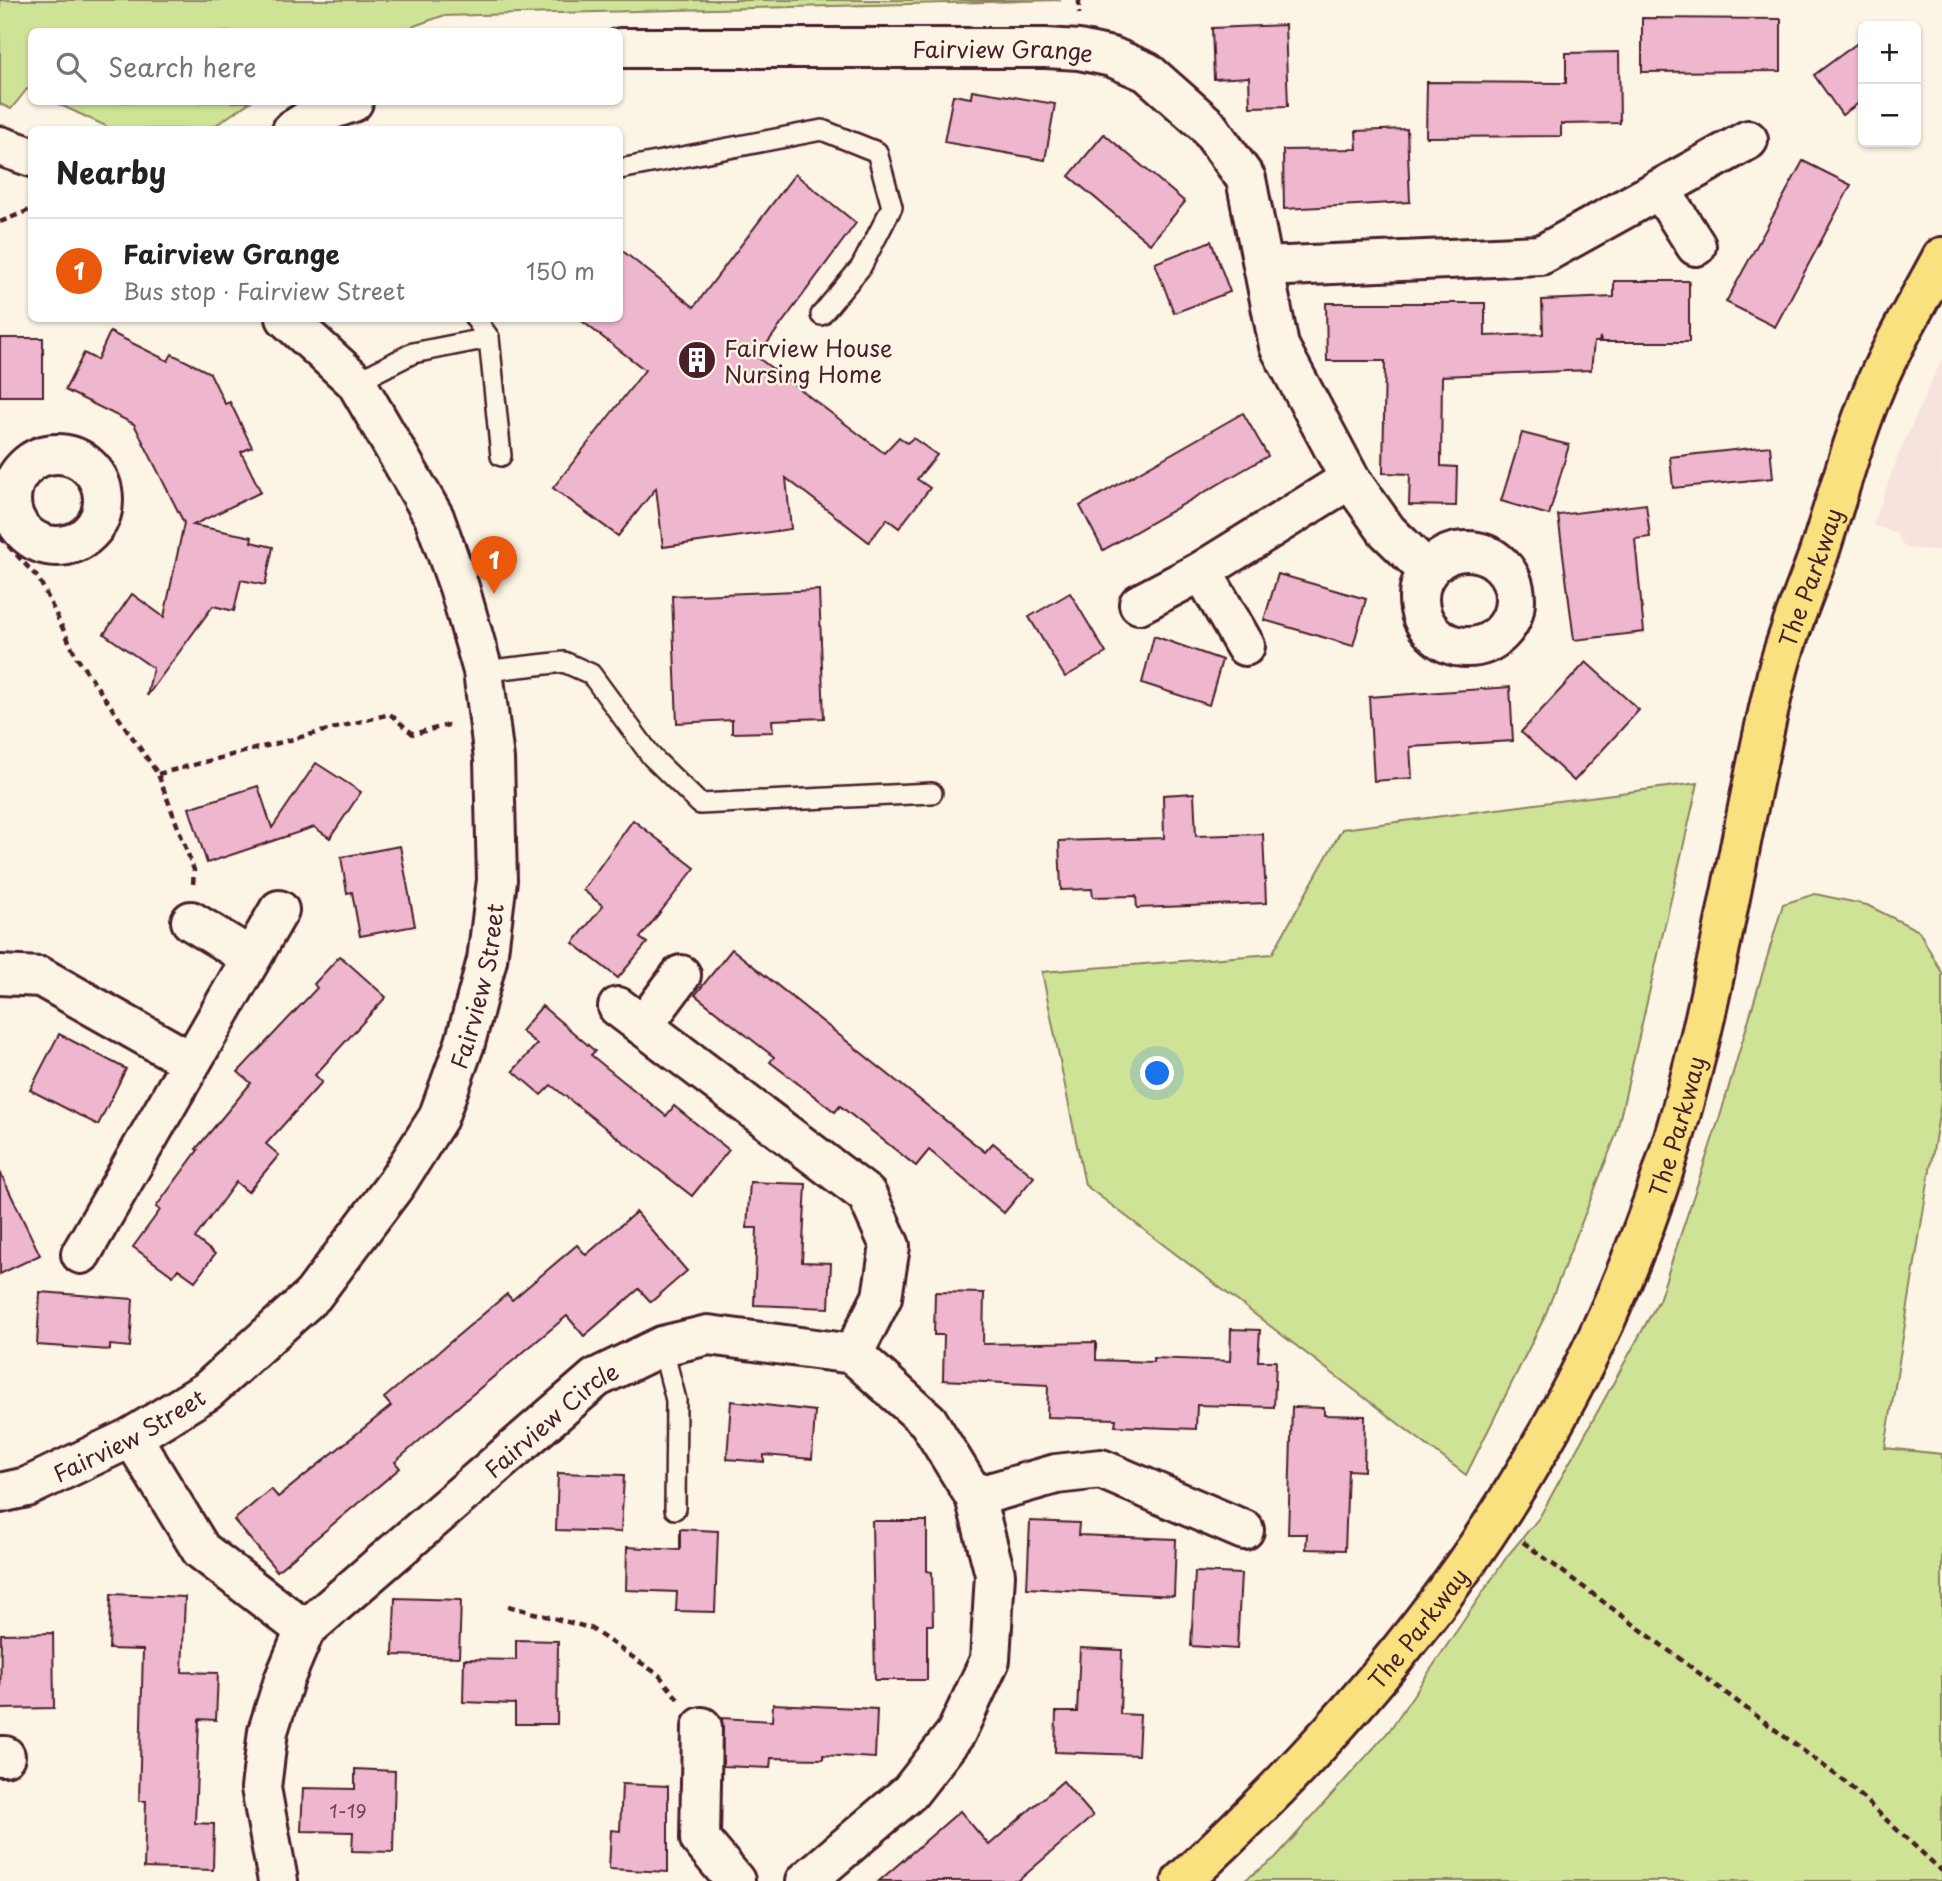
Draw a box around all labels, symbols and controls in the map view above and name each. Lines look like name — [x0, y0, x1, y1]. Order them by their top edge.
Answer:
map controls — [1858, 21, 1921, 147]
button: + — [1858, 21, 1921, 84]
search box — [28, 28, 623, 105]
street label: Fairview Grange — [912, 30, 1097, 70]
text: Search here — [108, 47, 257, 86]
icon: search — [52, 48, 90, 86]
button: − — [1858, 84, 1921, 147]
text: Nearby — [56, 149, 166, 194]
text: Fairview Grange — [123, 234, 340, 273]
text: 1 — [74, 253, 85, 288]
text: 150 m — [526, 253, 595, 288]
text: Bus stop · Fairview Street — [123, 273, 405, 308]
place label: Fairview House Nursing Home — [724, 330, 893, 391]
building icon: Fairview House Nursing Home — [676, 339, 718, 381]
street label: The Parkway — [1769, 503, 1850, 651]
pin: 1 — [471, 536, 517, 594]
street label: Fairview Street — [440, 901, 511, 1073]
street label: The Parkway — [1638, 1052, 1713, 1202]
your location — [1140, 1056, 1174, 1090]
street label: Fairview Circle — [476, 1352, 624, 1485]
street label: Fairview Street — [47, 1379, 211, 1490]
street label: The Parkway — [1359, 1560, 1475, 1696]
house number: 1-19 — [329, 1796, 367, 1824]

